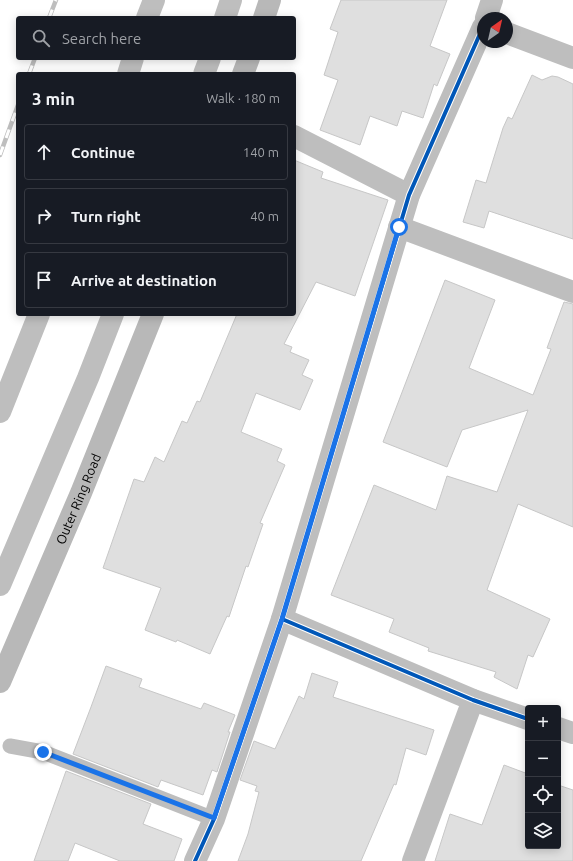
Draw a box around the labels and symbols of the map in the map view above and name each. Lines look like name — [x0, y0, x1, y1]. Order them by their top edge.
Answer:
north arrow — [477, 12, 513, 48]
route start — [390, 218, 408, 236]
street label: Outer Ring Road — [53, 452, 103, 546]
route end — [34, 743, 52, 761]

